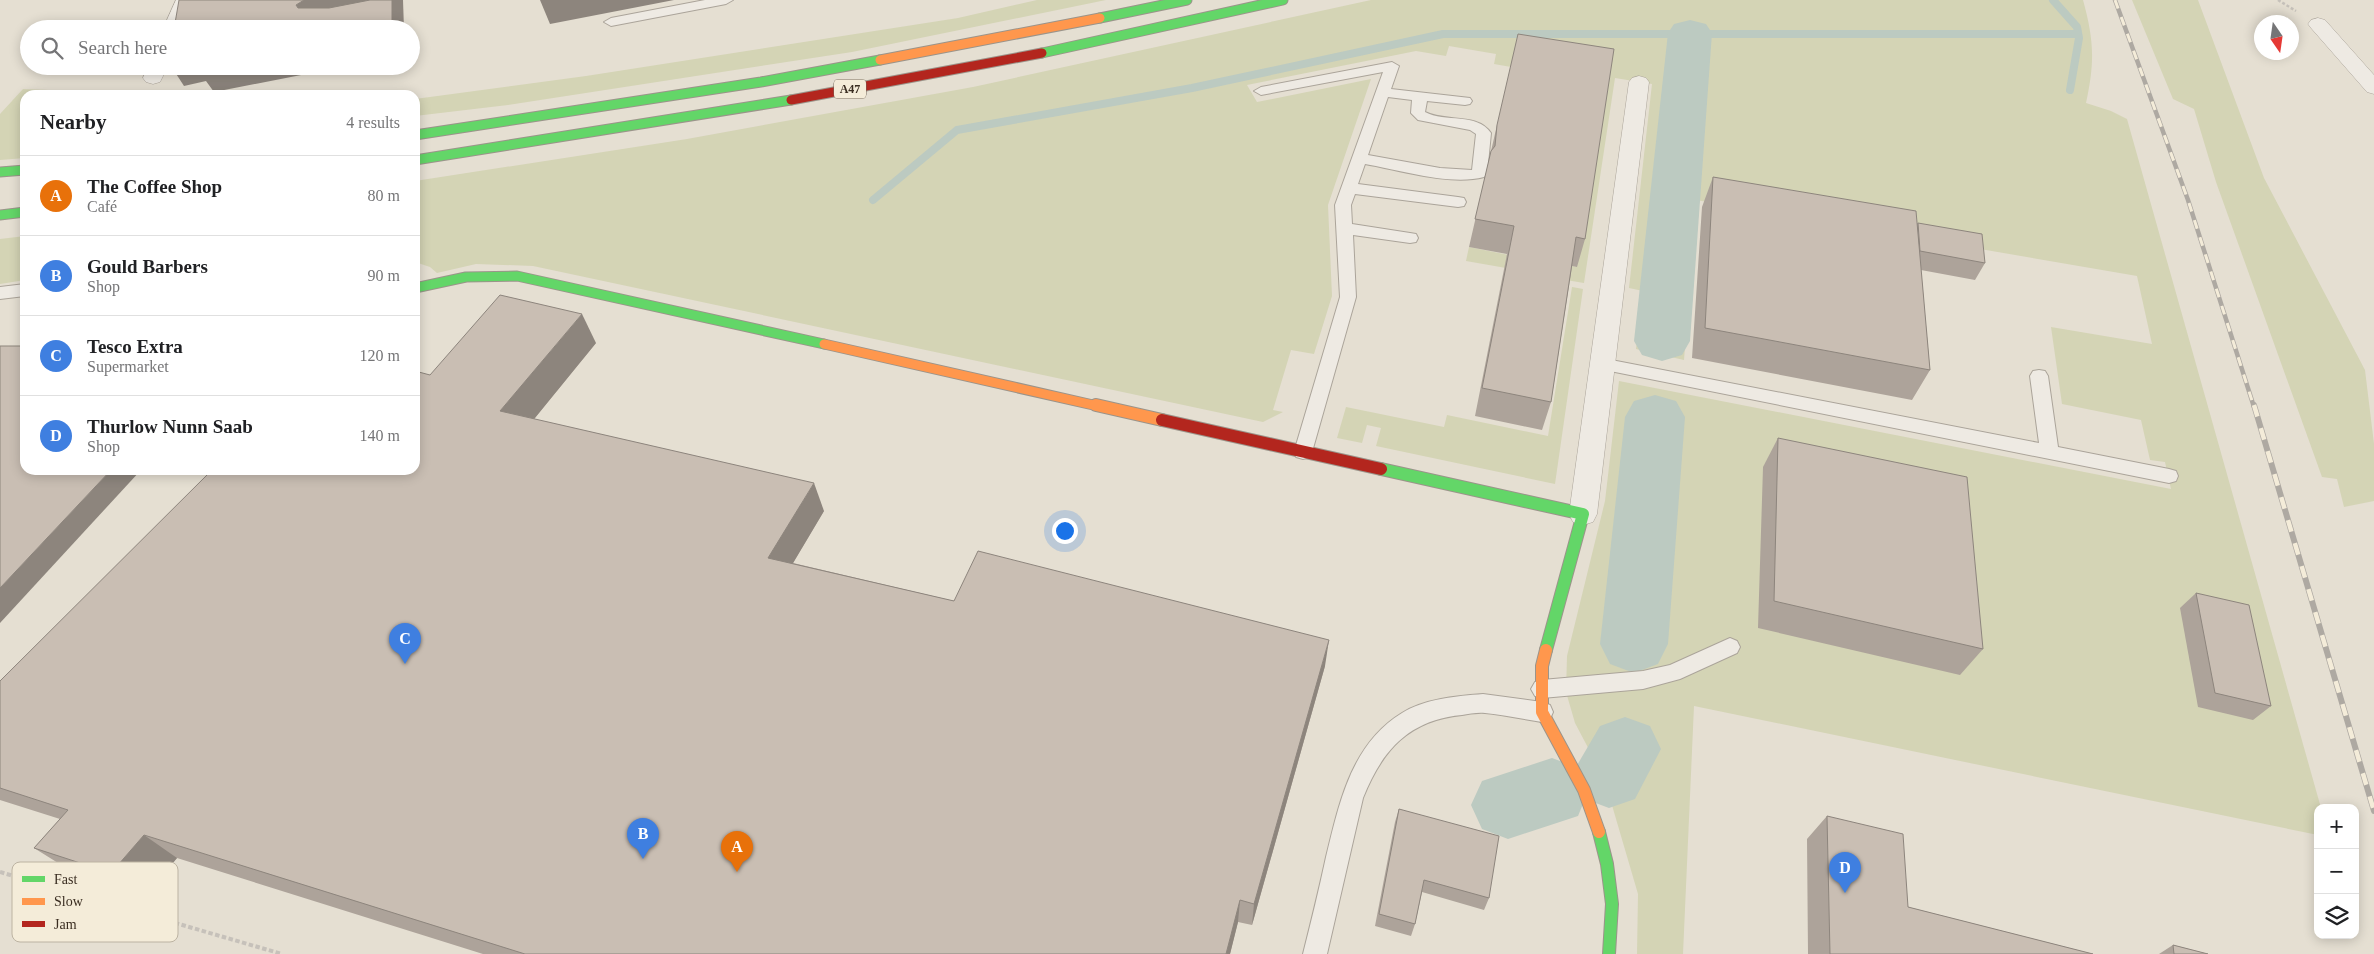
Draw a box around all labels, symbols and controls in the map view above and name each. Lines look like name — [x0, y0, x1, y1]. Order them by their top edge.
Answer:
north arrow — [2254, 15, 2299, 60]
search box — [20, 20, 420, 75]
icon: search — [38, 34, 66, 62]
text: Search here — [78, 37, 167, 58]
road number: A47 — [834, 80, 866, 98]
text: Nearby — [40, 110, 107, 134]
text: 4 results — [346, 114, 400, 131]
text: The Coffee Shop — [87, 176, 222, 197]
text: A — [50, 187, 62, 204]
text: 80 m — [368, 187, 400, 204]
text: Café — [87, 198, 117, 215]
text: Gould Barbers — [87, 256, 208, 277]
text: B — [51, 267, 61, 284]
text: 90 m — [368, 267, 400, 284]
text: Shop — [87, 278, 120, 295]
text: Tesco Extra — [87, 336, 183, 357]
text: C — [50, 347, 62, 364]
text: 120 m — [360, 347, 400, 364]
text: Supermarket — [87, 358, 169, 375]
text: Thurlow Nunn Saab — [87, 416, 253, 437]
text: D — [50, 427, 62, 444]
text: 140 m — [360, 427, 400, 444]
text: Shop — [87, 438, 120, 455]
your location — [1052, 518, 1078, 544]
pin: C — [389, 623, 421, 664]
map controls — [2314, 804, 2359, 939]
button: + — [2314, 804, 2359, 849]
pin: B — [627, 818, 659, 859]
pin: A — [721, 831, 753, 872]
button: − — [2314, 849, 2359, 894]
pin: D — [1829, 852, 1861, 893]
legend — [12, 862, 178, 942]
text: Fast — [54, 872, 77, 887]
text: Slow — [54, 894, 84, 909]
button: layers — [2314, 894, 2359, 939]
text: Jam — [54, 917, 77, 932]

